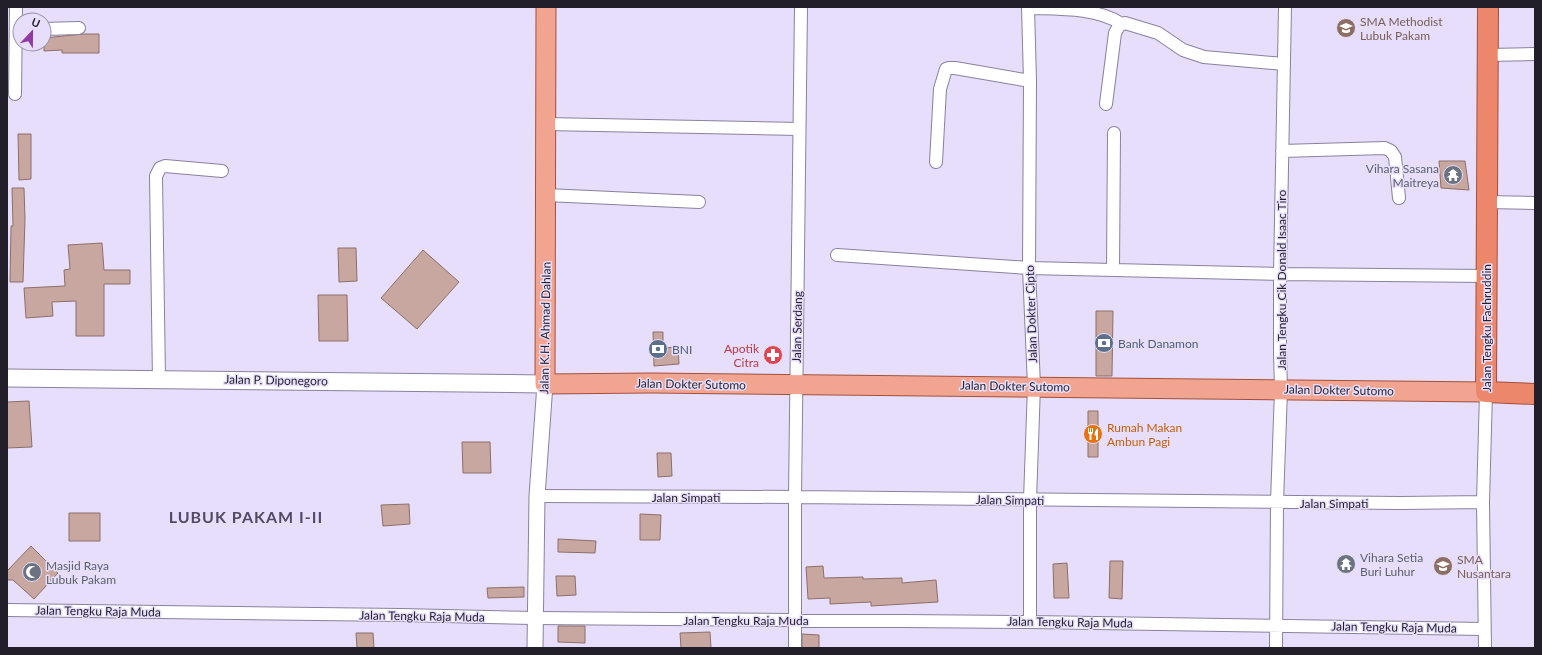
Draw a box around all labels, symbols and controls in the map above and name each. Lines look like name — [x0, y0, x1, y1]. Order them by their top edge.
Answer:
north arrow — [12, 12, 52, 52]
place label: SMA Methodist Lubuk Pakam — [1360, 14, 1443, 43]
text: U — [30, 15, 42, 30]
school or university icon: SMA Methodist Lubuk Pakam — [1335, 17, 1357, 39]
place label: Vihara Sasana Maitreya — [1366, 161, 1439, 190]
temple icon: Vihara Sasana Maitreya — [1442, 164, 1464, 186]
street label: Jalan Tengku Cik Donald Isaac Tiro — [1274, 190, 1289, 370]
street label: Jalan K.H. Ahmad Dahlan — [536, 262, 554, 394]
street label: Jalan Tengku Fachruddin — [1479, 264, 1494, 392]
street label: Jalan Dokter Cipto — [1022, 265, 1040, 363]
street label: Jalan Serdang — [789, 291, 805, 363]
bank icon: Bank Danamon — [1093, 332, 1115, 354]
place label: Bank Danamon — [1118, 336, 1198, 351]
bank icon: BNI — [647, 338, 669, 360]
place label: Apotik Citra — [724, 341, 760, 370]
place label: BNI — [672, 342, 692, 357]
pharmacy icon: Apotik Citra — [762, 344, 784, 366]
street label: Jalan P. Diponegoro — [224, 372, 328, 388]
street label: Jalan Dokter Sutomo — [636, 376, 746, 392]
street label: Jalan Dokter Sutomo — [960, 378, 1070, 394]
street label: Jalan Dokter Sutomo — [1284, 382, 1394, 398]
place label: Rumah Makan Ambun Pagi — [1107, 420, 1182, 449]
restaurant icon: Rumah Makan Ambun Pagi — [1082, 423, 1104, 445]
street label: Jalan Simpati — [652, 490, 720, 505]
street label: Jalan Simpati — [976, 492, 1044, 508]
street label: Jalan Simpati — [1300, 496, 1368, 511]
district label: LUBUK PAKAM I-II — [169, 507, 323, 526]
place label: Vihara Setia Buri Luhur — [1360, 550, 1423, 579]
place label: SMA Nusantara — [1457, 552, 1511, 581]
temple icon: Vihara Setia Buri Luhur — [1335, 553, 1357, 575]
school or university icon: SMA Nusantara — [1432, 555, 1454, 577]
place label: Masjid Raya Lubuk Pakam — [46, 558, 116, 587]
mosque icon: Masjid Raya Lubuk Pakam — [21, 561, 43, 583]
street label: Jalan Tengku Raja Muda — [35, 602, 161, 620]
street label: Jalan Tengku Raja Muda — [359, 607, 485, 625]
street label: Jalan Tengku Raja Muda — [683, 613, 809, 628]
street label: Jalan Tengku Raja Muda — [1007, 613, 1133, 631]
street label: Jalan Tengku Raja Muda — [1331, 618, 1457, 636]

